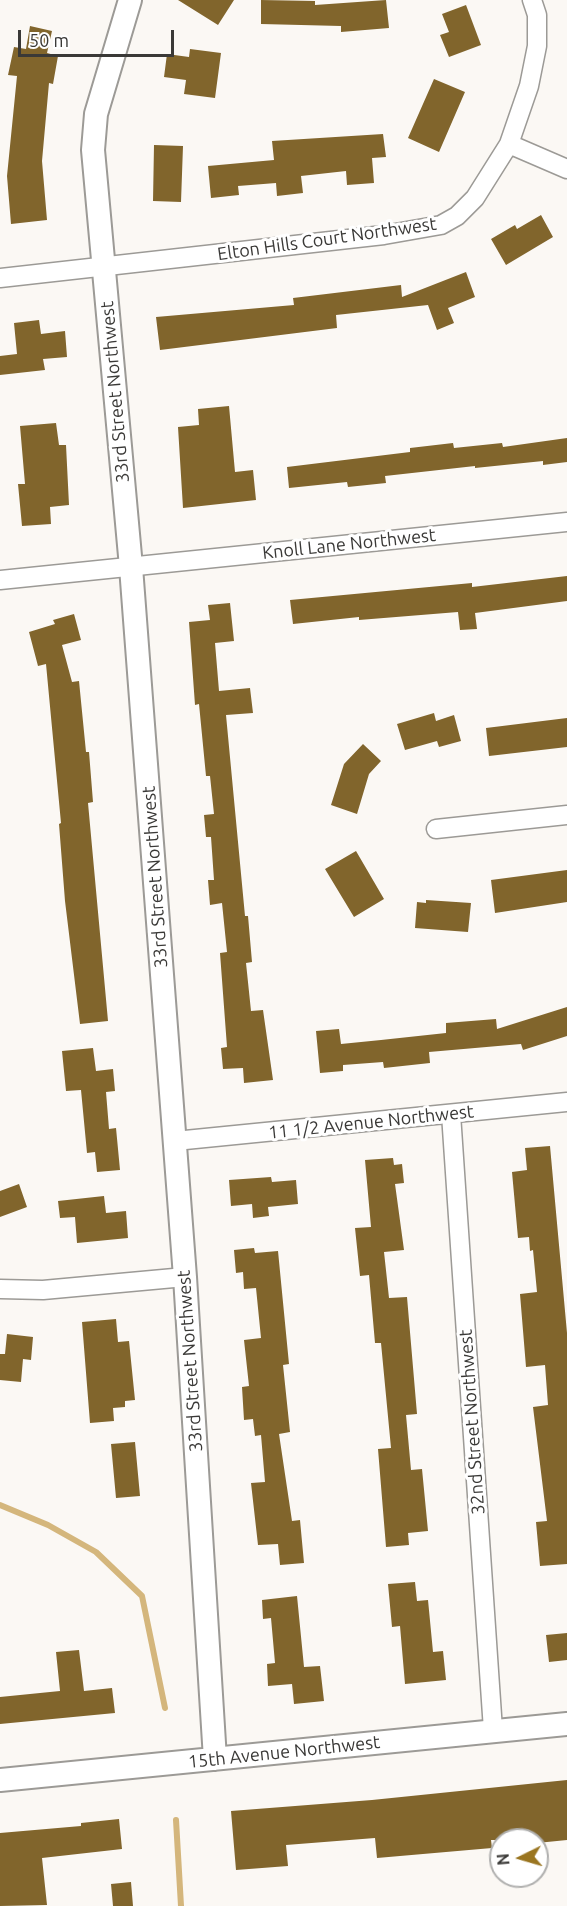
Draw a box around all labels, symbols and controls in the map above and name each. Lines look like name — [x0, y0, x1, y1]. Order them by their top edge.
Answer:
scale bar — [21, 18, 177, 56]
text: 50 m — [29, 30, 69, 50]
street label: Elton Hills Court Northwest — [216, 213, 438, 265]
street label: 33rd Street Northwest — [96, 300, 134, 484]
street label: Knoll Lane Northwest — [261, 524, 437, 564]
street label: 33rd Street Northwest — [138, 785, 172, 969]
street label: 11 1/2 Avenue Northwest — [267, 1100, 475, 1144]
street label: 33rd Street Northwest — [173, 1269, 207, 1453]
street label: 32nd Street Northwest — [455, 1329, 489, 1515]
street label: 15th Avenue Northwest — [187, 1731, 381, 1773]
north arrow — [489, 1828, 549, 1888]
text: N — [494, 1853, 513, 1866]

